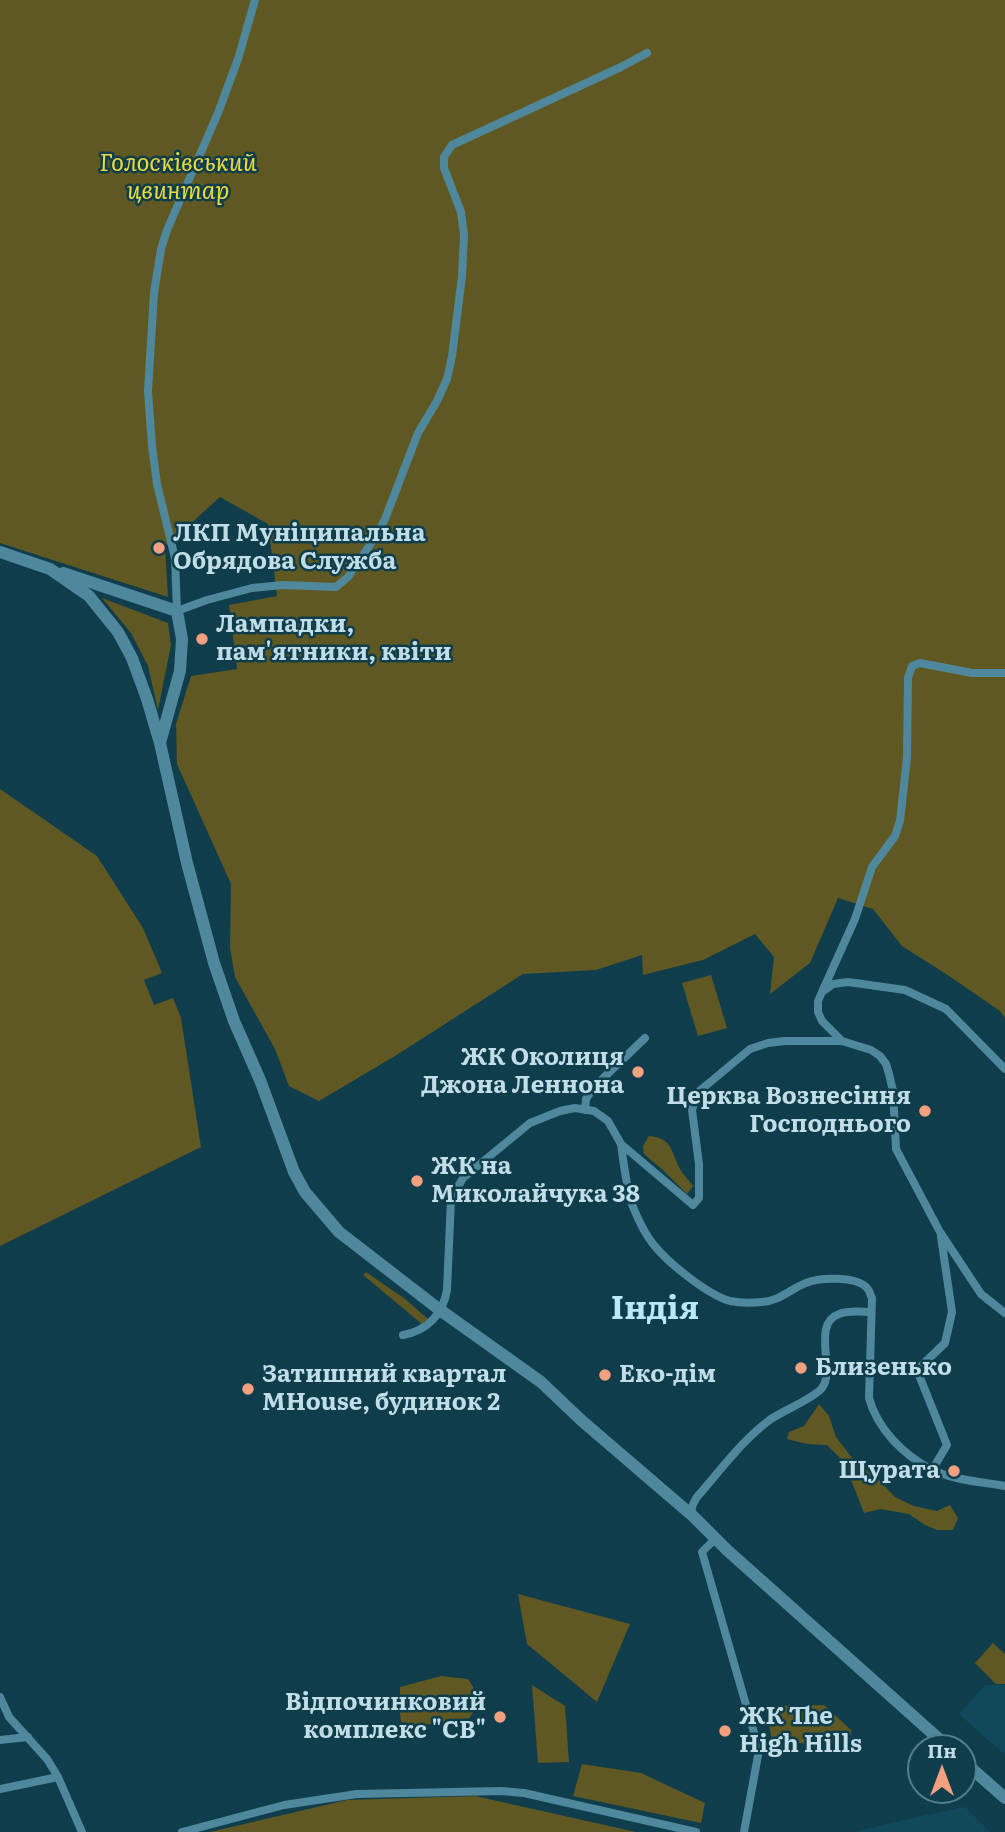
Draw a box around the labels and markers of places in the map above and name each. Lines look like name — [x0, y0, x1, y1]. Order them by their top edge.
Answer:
place label: ЛКП Муніципальна Обрядова Служба — [173, 520, 426, 576]
marker: ЛКП Муніципальна Обрядова Служба — [151, 540, 167, 556]
place label: Лампадки, пам'ятники, квіти — [216, 611, 451, 667]
marker: Лампадки, пам'ятники, квіти — [194, 631, 210, 647]
place label: ЖК Околиця Джона Леннона — [421, 1044, 624, 1100]
marker: ЖК Околиця Джона Леннона — [630, 1064, 646, 1080]
place label: Церква Вознесіння Господнього — [666, 1083, 911, 1139]
marker: Церква Вознесіння Господнього — [917, 1103, 933, 1119]
place label: ЖК на Миколайчука 38 — [431, 1153, 640, 1209]
marker: ЖК на Миколайчука 38 — [409, 1173, 425, 1189]
place label: Близенько — [815, 1354, 952, 1382]
marker: Близенько — [793, 1360, 809, 1376]
place label: Затишний квартал MHouse, будинок 2 — [262, 1361, 506, 1417]
place label: Еко-дім — [619, 1361, 716, 1389]
marker: Еко-дім — [597, 1367, 613, 1383]
marker: Затишний квартал MHouse, будинок 2 — [240, 1381, 256, 1397]
place label: Щурата — [838, 1457, 940, 1485]
marker: Щурата — [946, 1463, 962, 1479]
place label: Відпочинковий комплекс "СВ" — [285, 1689, 486, 1745]
place label: ЖК The High Hills — [739, 1703, 862, 1759]
marker: Відпочинковий комплекс "СВ" — [492, 1709, 508, 1725]
marker: ЖК The High Hills — [717, 1723, 733, 1739]

